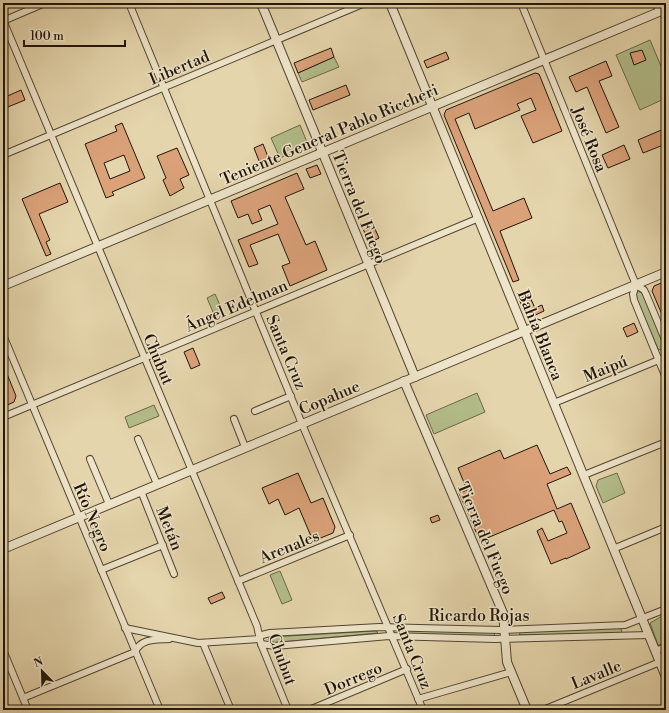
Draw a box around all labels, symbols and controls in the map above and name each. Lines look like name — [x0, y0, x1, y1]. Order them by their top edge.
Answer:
scale bar — [24, 22, 125, 48]
text: 100 m — [30, 29, 64, 44]
street label: Libertad — [146, 46, 213, 90]
street label: Teniente General Pablo Riccheri — [218, 80, 441, 190]
street label: José Rosa — [566, 103, 612, 176]
street label: Tierra del Fuego — [327, 148, 391, 267]
street label: Ángel Edelman — [180, 273, 291, 337]
street label: Bahía Blanca — [513, 286, 568, 384]
street label: Santa Cruz — [261, 312, 311, 393]
street label: Chubut — [138, 331, 178, 388]
street label: Maipú — [580, 351, 630, 387]
street label: Copahue — [296, 376, 363, 420]
street label: Tierra del Fuego — [452, 479, 518, 598]
street label: Río Negro — [69, 480, 116, 555]
street label: Metán — [151, 503, 187, 554]
street label: Arenales — [255, 526, 322, 568]
street label: Ricardo Rojas — [429, 606, 529, 626]
street label: Santa Cruz — [388, 611, 436, 692]
street label: Chubut — [264, 631, 301, 688]
north arrow — [22, 651, 62, 691]
text: N — [32, 654, 45, 671]
street label: Lavalle — [568, 656, 624, 694]
street label: Dorrego — [321, 658, 385, 700]

